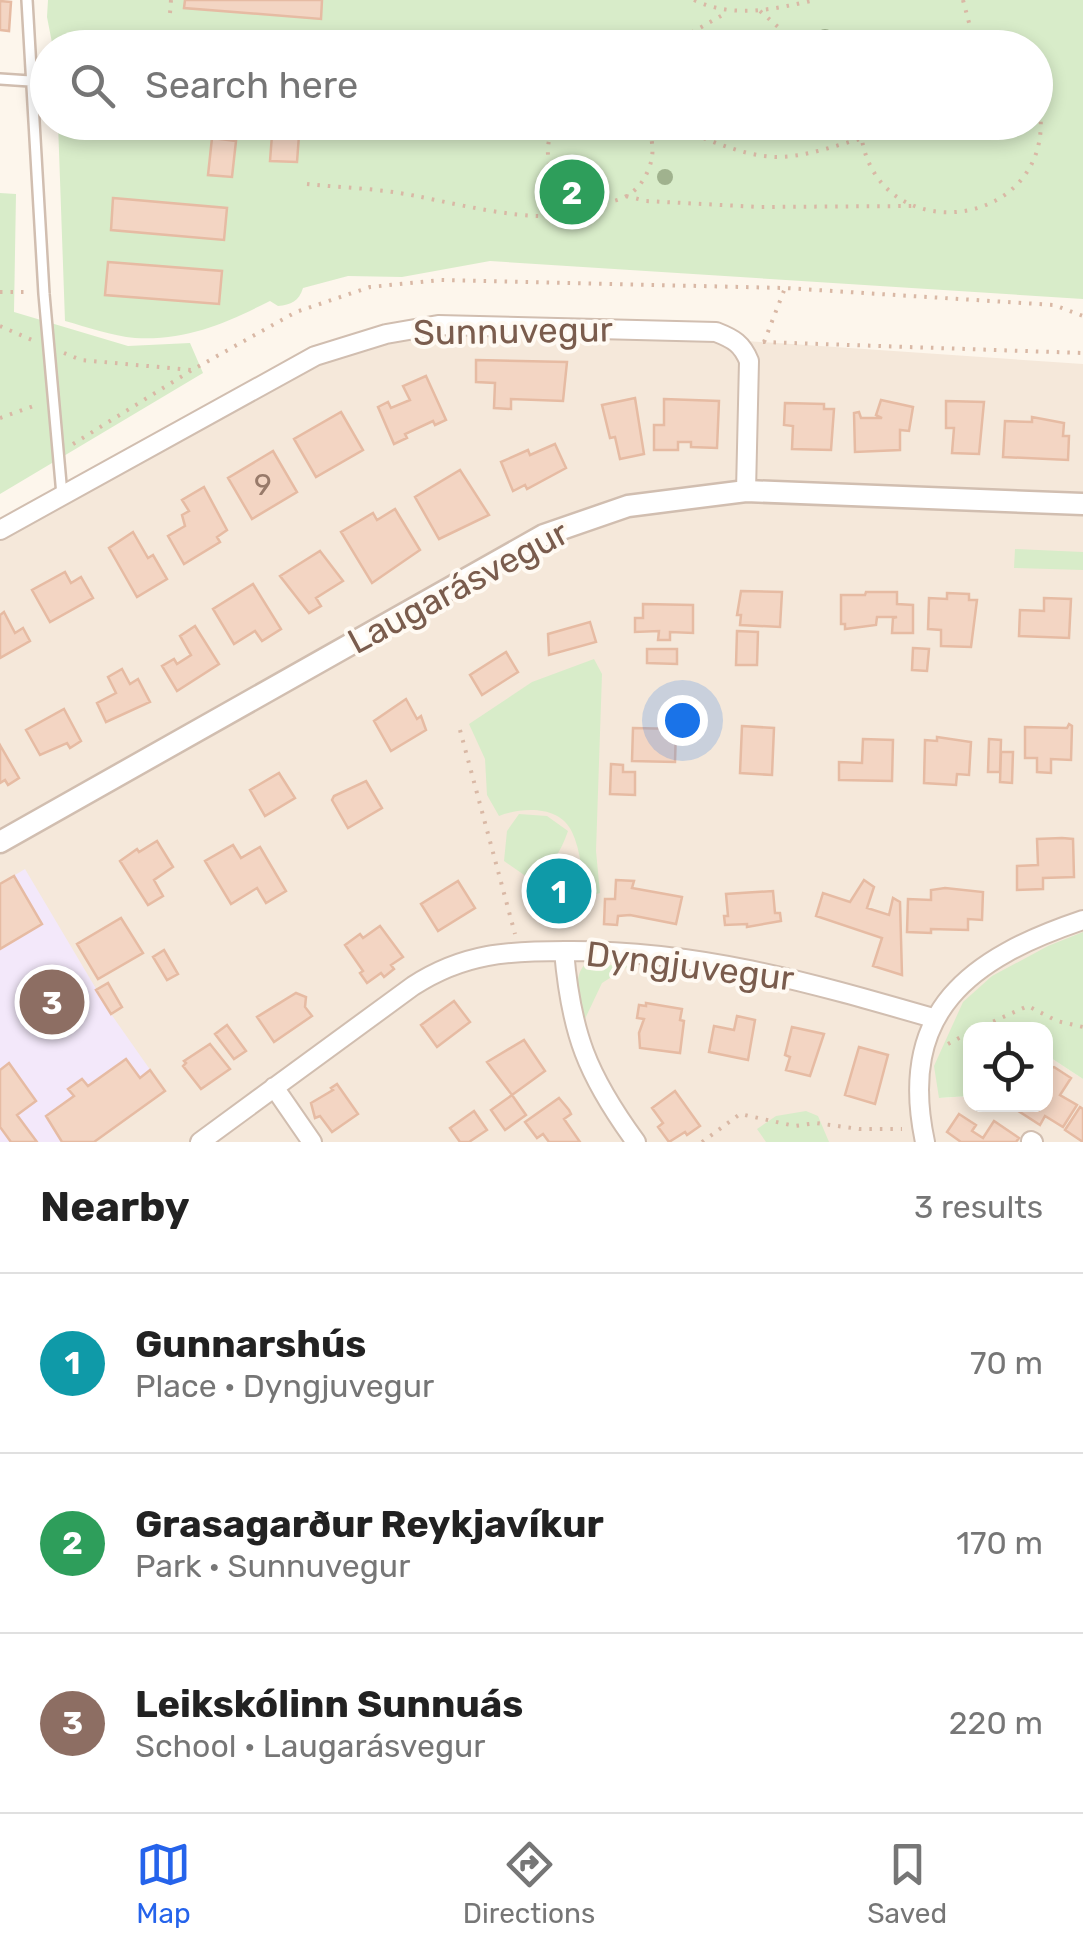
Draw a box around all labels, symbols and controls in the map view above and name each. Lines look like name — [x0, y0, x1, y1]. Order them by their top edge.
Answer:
search box — [30, 30, 1053, 140]
icon: search — [65, 58, 120, 113]
text: Search here — [145, 62, 358, 108]
pin: 2 — [540, 154, 604, 230]
street label: Sunnuvegur — [413, 308, 613, 354]
house number: 9 — [254, 467, 272, 503]
street label: Laugarásvegur — [341, 511, 575, 663]
your location — [657, 695, 708, 746]
pin: 1 — [526, 854, 592, 928]
street label: Dyngjuvegur — [584, 932, 796, 1000]
pin: 3 — [20, 964, 84, 1040]
map controls — [963, 1022, 1053, 1112]
button: locate — [963, 1022, 1053, 1112]
text: Nearby — [40, 1182, 190, 1232]
text: 3 results — [914, 1188, 1043, 1226]
text: Gunnarshús — [135, 1321, 366, 1367]
text: 1 — [65, 1344, 80, 1382]
text: 70 m — [970, 1344, 1043, 1382]
text: Place · Dyngjuvegur — [135, 1367, 434, 1405]
text: Grasagarður Reykjavíkur — [135, 1501, 604, 1547]
text: 2 — [62, 1524, 83, 1562]
text: 170 m — [956, 1524, 1043, 1562]
text: Park · Sunnuvegur — [135, 1547, 410, 1585]
text: Leikskólinn Sunnuás — [135, 1681, 523, 1727]
text: 3 — [62, 1704, 83, 1742]
text: 220 m — [949, 1704, 1043, 1742]
text: School · Laugarásvegur — [135, 1727, 485, 1765]
tab: Map — [136, 1837, 191, 1930]
tab: Directions — [463, 1837, 595, 1930]
tab: Saved — [867, 1837, 947, 1930]

